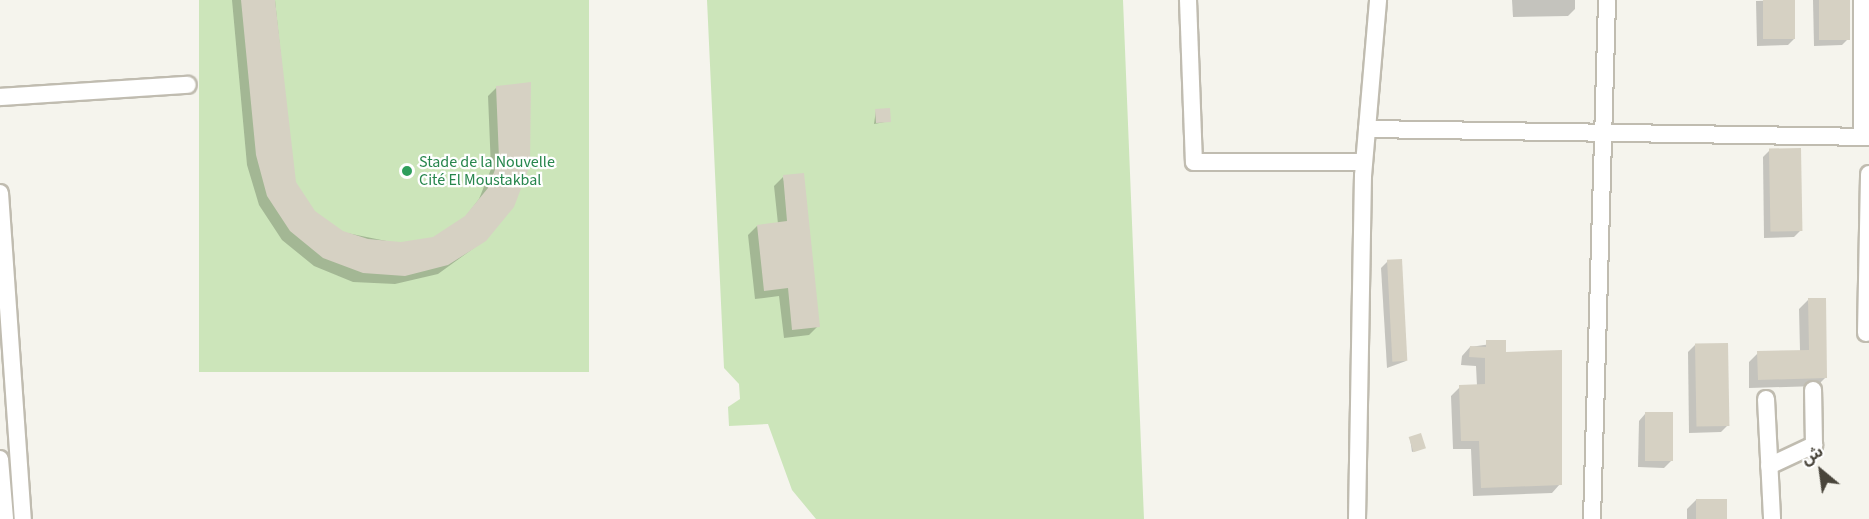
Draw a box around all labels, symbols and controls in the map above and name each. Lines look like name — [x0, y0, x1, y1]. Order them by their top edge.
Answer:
place label: Stade de la Nouvelle Cité El Moustakbal — [419, 152, 555, 190]
marker: Stade de la Nouvelle Cité El Moustakbal — [400, 164, 414, 178]
text: ش — [1797, 440, 1827, 470]
north arrow — [1791, 441, 1851, 501]

